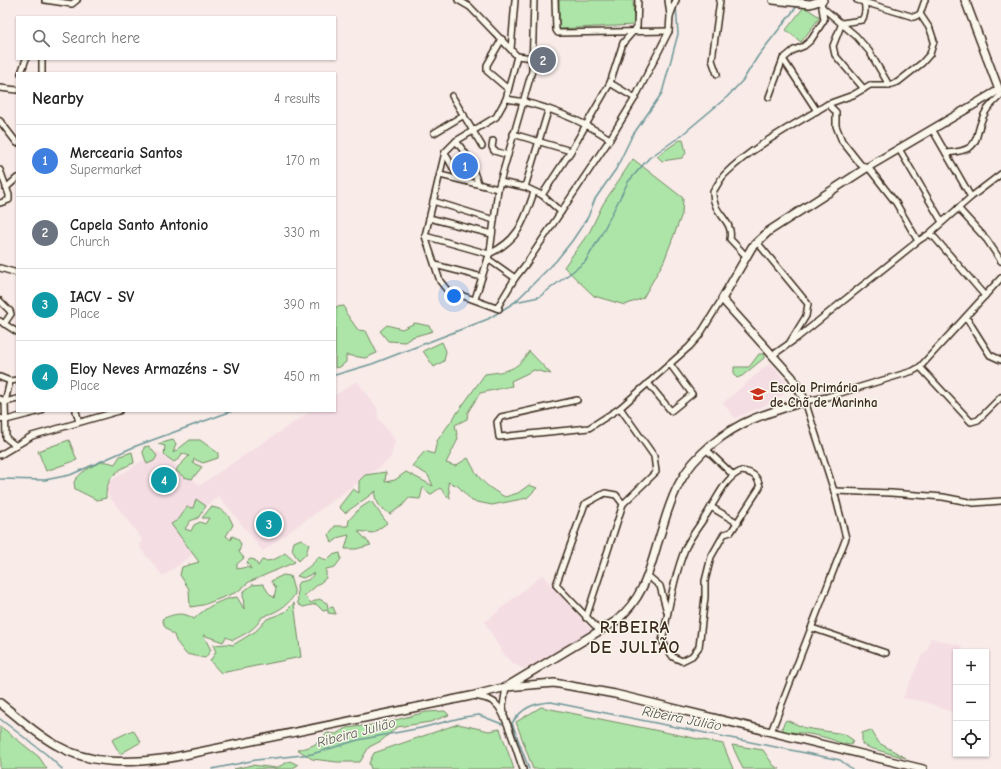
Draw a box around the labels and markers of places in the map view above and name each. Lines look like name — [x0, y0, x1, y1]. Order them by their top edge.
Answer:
pin: 2 — [530, 45, 556, 75]
pin: 1 — [452, 151, 478, 181]
place label: Escola Primária de Chã de Marinha — [770, 380, 878, 410]
school or university icon: Escola Primária de Chã de Marinha — [749, 385, 767, 403]
pin: 4 — [151, 465, 177, 495]
pin: 3 — [256, 509, 282, 539]

